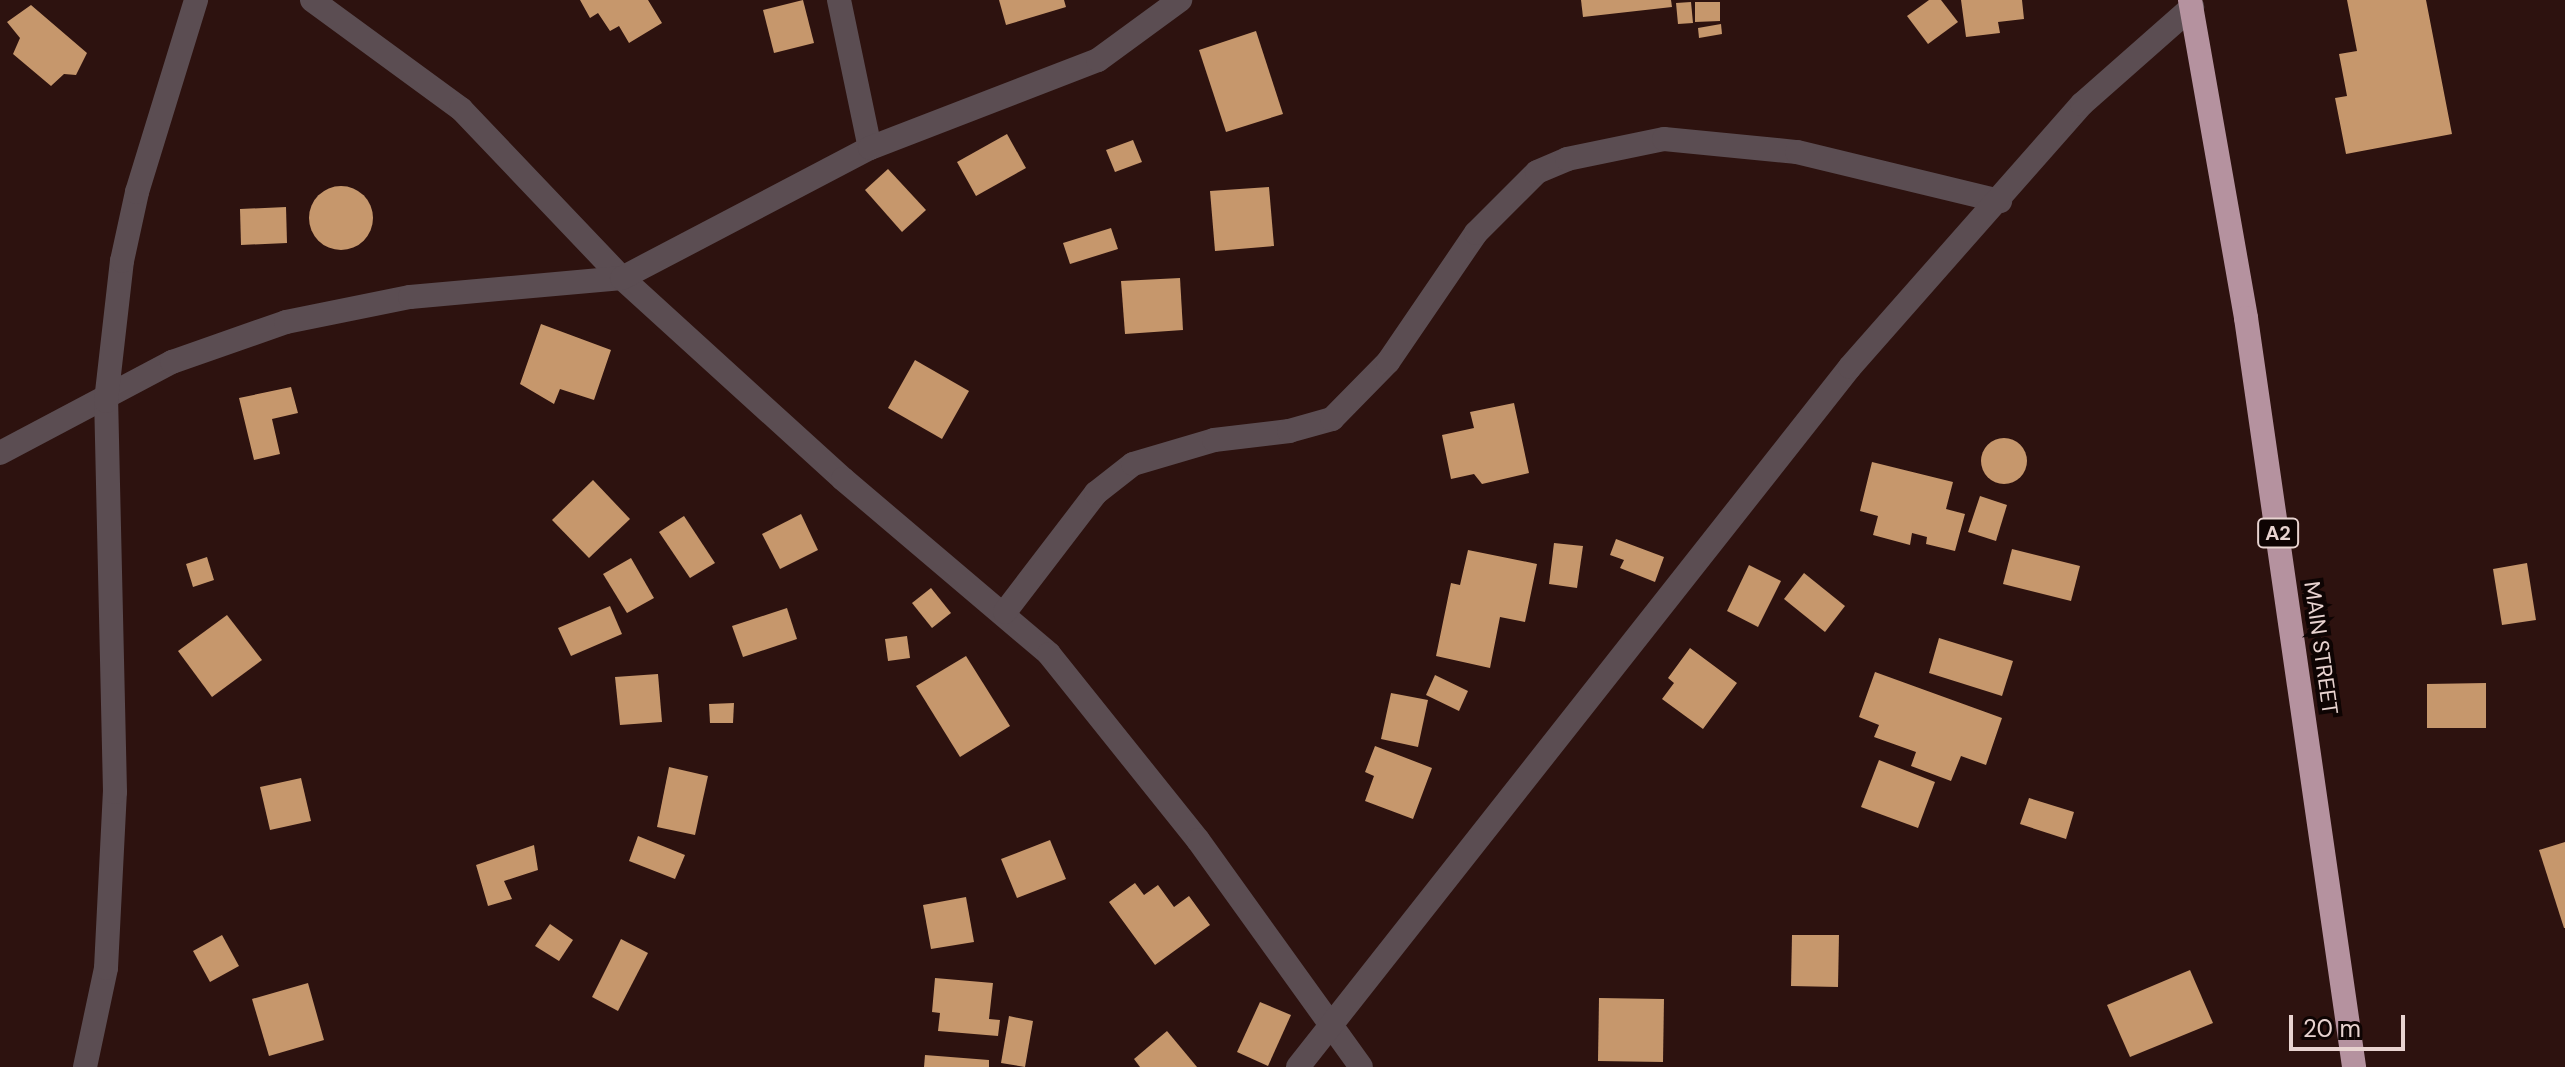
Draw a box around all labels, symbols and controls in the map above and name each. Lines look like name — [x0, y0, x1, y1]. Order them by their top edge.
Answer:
road number: A2 — [2256, 517, 2300, 549]
street label: MAIN STREET — [2299, 580, 2343, 716]
scale bar — [2293, 999, 2409, 1049]
text: 20 m — [2303, 1013, 2361, 1044]

